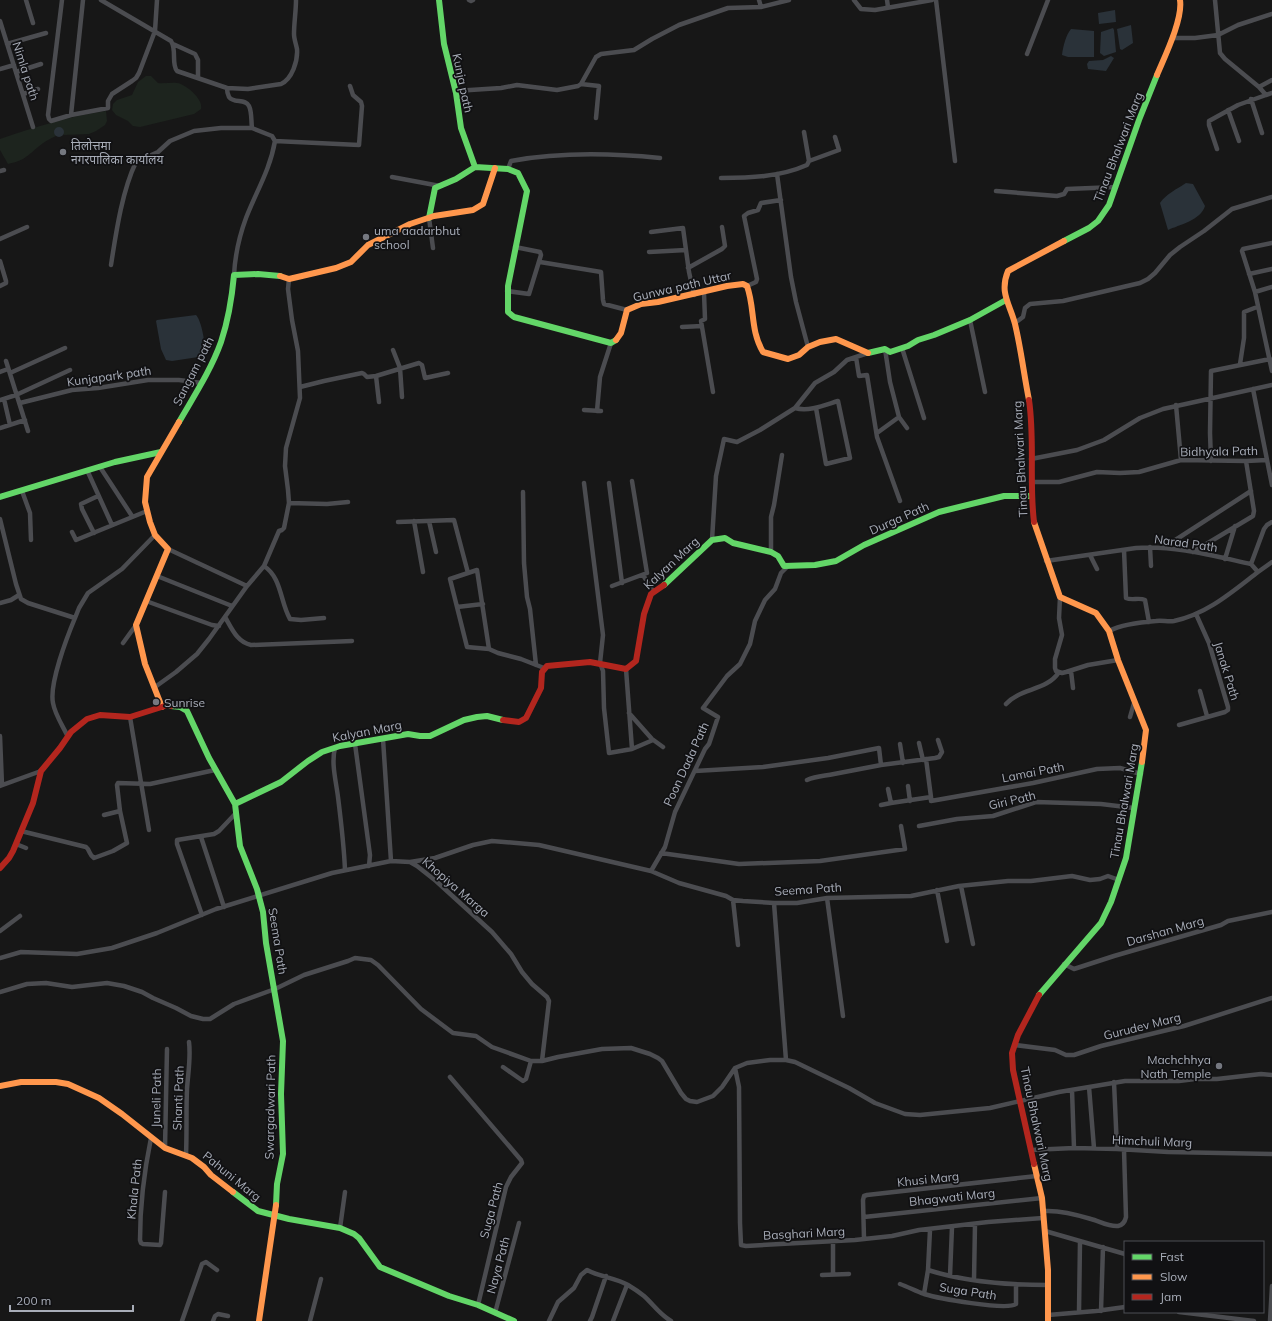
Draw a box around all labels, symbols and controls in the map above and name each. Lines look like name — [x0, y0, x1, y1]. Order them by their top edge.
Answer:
street label: Nimla path — [9, 40, 43, 102]
street label: Kunja path — [449, 52, 477, 114]
street label: Tinau Bhalwari Marg — [1090, 90, 1146, 204]
place label: तिलोत्तमा नगरपालिका कार्यालय — [71, 138, 164, 167]
marker: तिलोत्तमा नगरपालिका कार्यालय — [58, 147, 68, 157]
place label: uma aadarbhut school — [374, 223, 460, 252]
marker: uma aadarbhut school — [361, 232, 371, 242]
street label: Gunwa path Uttar — [631, 267, 733, 305]
street label: Sangam path — [169, 334, 217, 408]
street label: Kunjapark path — [66, 363, 152, 389]
street label: Tinau Bhalwari Marg — [1009, 400, 1031, 518]
street label: Bidhyala Path — [1180, 443, 1258, 459]
street label: Durga Path — [867, 498, 931, 538]
street label: Narad Path — [1153, 531, 1219, 555]
street label: Kalyan Marg — [640, 534, 702, 592]
street label: Janak Path — [1211, 640, 1243, 702]
place label: Sunrise — [164, 695, 205, 710]
marker: Sunrise — [151, 697, 161, 707]
street label: Kalyan Marg — [331, 717, 403, 745]
street label: Poon Dada Path — [660, 720, 712, 808]
street label: Tinau Bhalwari Marg — [1106, 742, 1142, 860]
street label: Lamai Path — [1000, 759, 1066, 785]
street label: Giri Path — [987, 787, 1037, 813]
street label: Khopiya Marga — [419, 854, 493, 920]
street label: Seema Path — [774, 879, 842, 899]
street label: Seema Path — [265, 907, 291, 975]
street label: Darshan Marg — [1125, 913, 1205, 949]
street label: Gurudev Marg — [1102, 1009, 1182, 1043]
place label: Machchhya Nath Temple — [1140, 1052, 1211, 1081]
street label: Swargadwari Path — [262, 1055, 278, 1159]
marker: Machchhya Nath Temple — [1214, 1061, 1224, 1071]
street label: Shanti Path — [169, 1065, 187, 1131]
street label: Tinau Bhalwari Marg — [1018, 1065, 1056, 1183]
street label: Juneli Path — [148, 1068, 164, 1128]
street label: Himchuli Marg — [1112, 1132, 1192, 1150]
street label: Pahuni Marg — [200, 1148, 264, 1204]
street label: Khala Path — [123, 1158, 145, 1220]
street label: Khusi Marg — [896, 1168, 960, 1190]
street label: Suga Path — [476, 1180, 506, 1240]
street label: Bhagwati Marg — [908, 1185, 996, 1209]
street label: Basghari Marg — [763, 1223, 845, 1243]
street label: Naya Path — [483, 1235, 513, 1295]
legend — [1124, 1241, 1264, 1313]
text: Fast — [1160, 1249, 1184, 1264]
text: Slow — [1160, 1269, 1188, 1284]
street label: Suga Path — [938, 1279, 998, 1303]
scale bar — [10, 1287, 133, 1313]
text: Jam — [1160, 1289, 1182, 1304]
text: 200 m — [16, 1293, 51, 1308]

